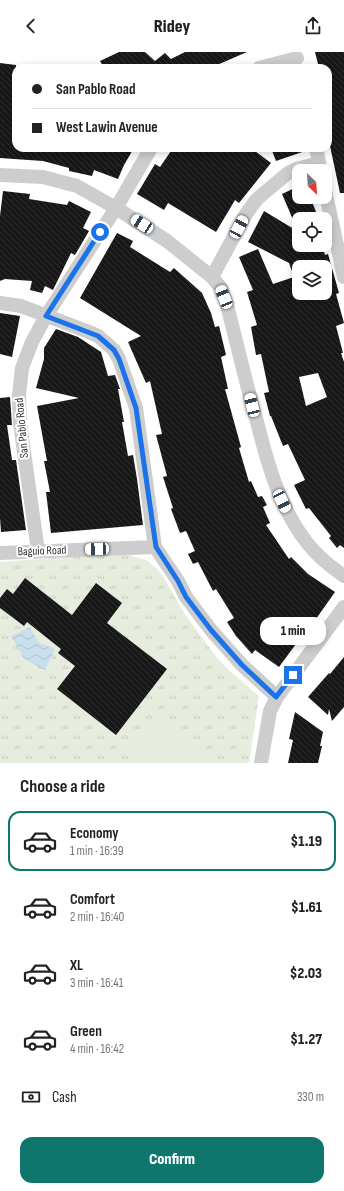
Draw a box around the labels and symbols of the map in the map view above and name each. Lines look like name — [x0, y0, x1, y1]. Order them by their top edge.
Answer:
north arrow — [292, 164, 332, 204]
car — [129, 212, 155, 236]
car — [228, 214, 250, 240]
route start — [91, 223, 109, 241]
car — [214, 284, 234, 310]
car — [243, 392, 261, 418]
street label: San Pablo Road — [12, 397, 32, 459]
car — [271, 488, 293, 514]
street label: Baguio Road — [17, 543, 67, 559]
car — [85, 543, 109, 555]
callout: 1 min — [260, 617, 326, 645]
route end — [284, 666, 302, 684]

